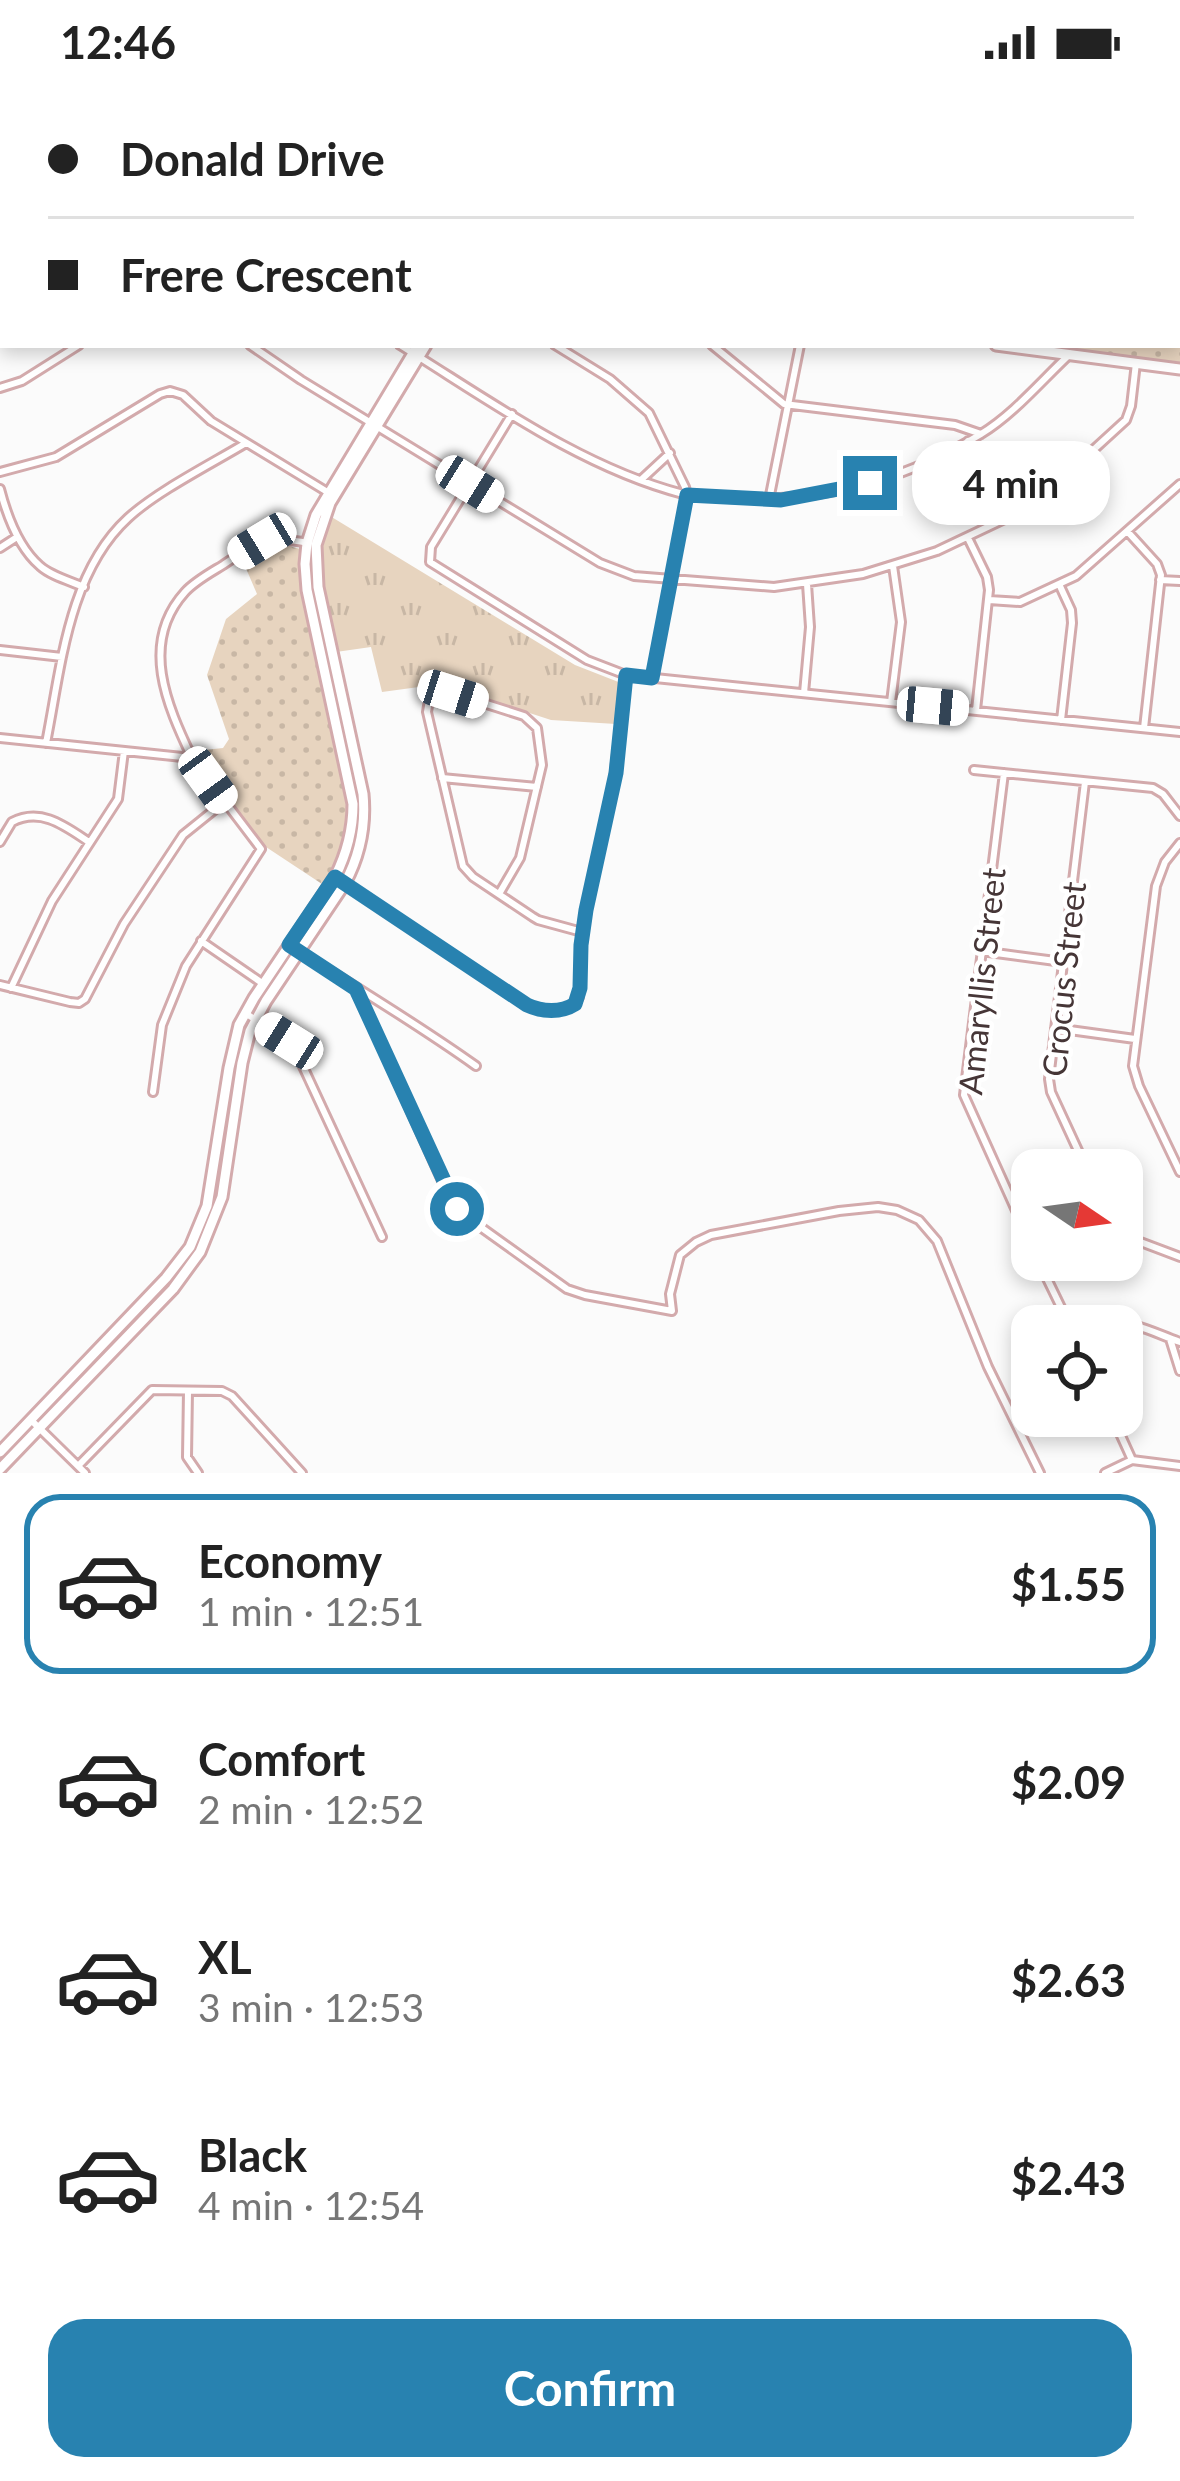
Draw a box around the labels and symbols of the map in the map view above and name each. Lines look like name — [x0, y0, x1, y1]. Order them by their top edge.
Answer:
callout: 4 min — [912, 441, 1110, 525]
car — [430, 450, 510, 518]
route end — [843, 456, 897, 510]
car — [222, 507, 302, 575]
car — [413, 666, 493, 722]
car — [896, 685, 970, 727]
car — [172, 740, 244, 820]
street label: Amaryllis Street — [949, 865, 1013, 1096]
street label: Crocus Street — [1033, 879, 1093, 1078]
car — [249, 1007, 329, 1075]
north arrow — [1011, 1149, 1143, 1281]
route start — [430, 1182, 484, 1236]

